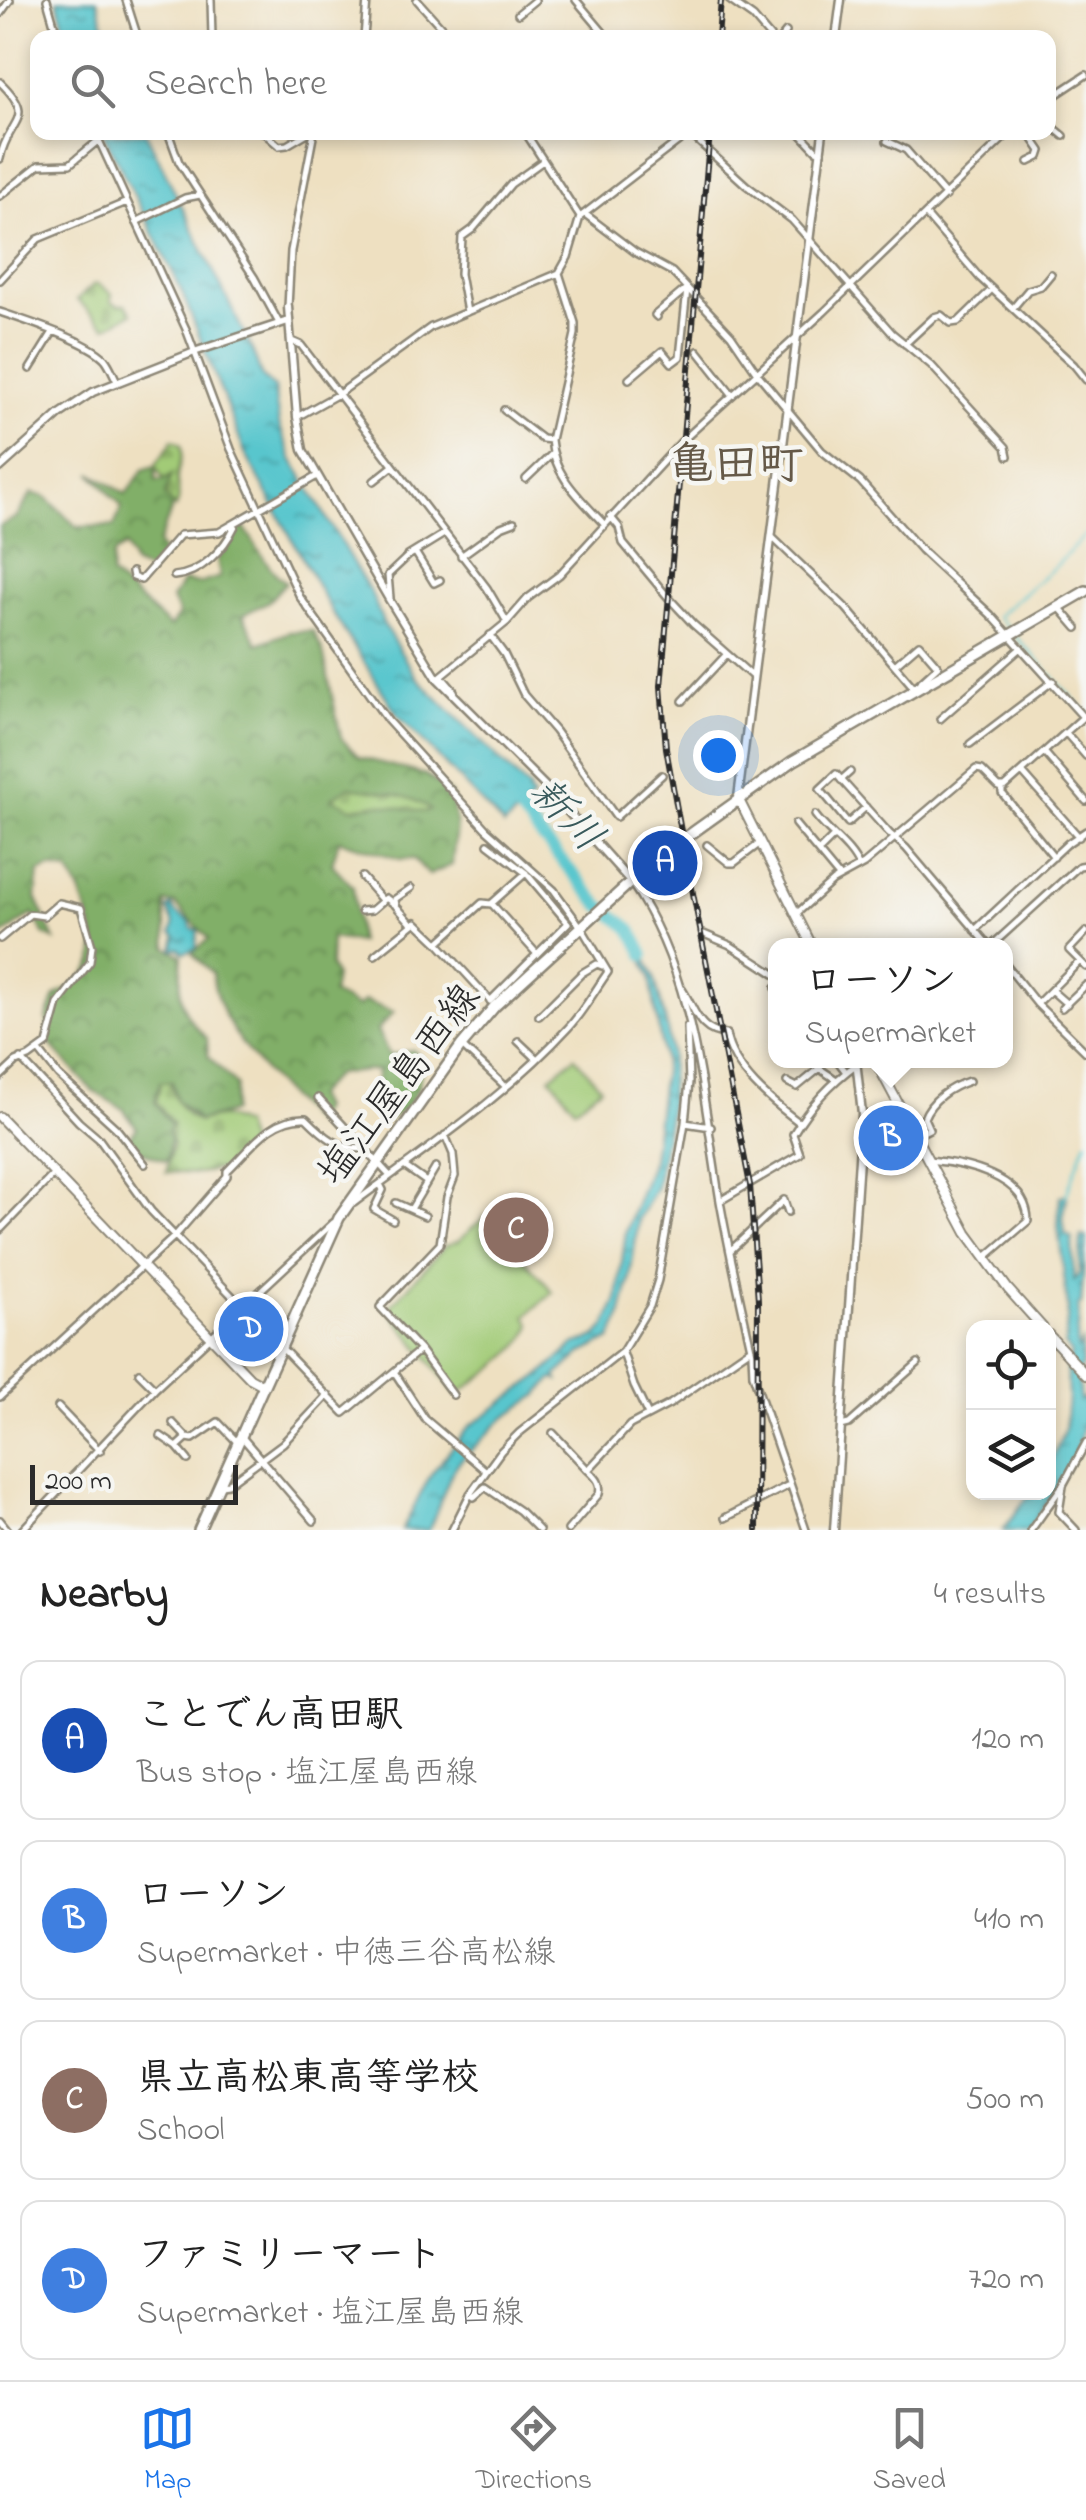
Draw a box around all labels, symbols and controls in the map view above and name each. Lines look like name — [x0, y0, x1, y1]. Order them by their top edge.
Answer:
search box — [30, 30, 1056, 140]
text: Search here — [145, 57, 327, 113]
icon: search — [65, 58, 120, 113]
district label: 亀田町 — [668, 434, 804, 500]
your location — [693, 730, 744, 781]
water label: 新川 — [514, 765, 616, 867]
pin: A — [632, 826, 698, 900]
popup — [768, 938, 1013, 1068]
text: ローソン — [805, 955, 957, 1011]
street label: 塩江屋島西線 — [305, 972, 497, 1200]
text: Supermarket — [805, 1011, 976, 1058]
pin: B — [858, 1100, 924, 1176]
pin: C — [484, 1192, 548, 1268]
pin: D — [218, 1292, 284, 1366]
map controls — [966, 1320, 1056, 1500]
button: locate — [966, 1320, 1056, 1410]
button: layers — [966, 1410, 1056, 1500]
scale bar — [30, 1460, 238, 1504]
text: 200 m — [45, 1462, 112, 1503]
text: Nearby — [40, 1565, 168, 1626]
text: 4 results — [934, 1572, 1046, 1619]
text: ことでん高田駅 — [137, 1689, 403, 1745]
text: A — [65, 1717, 84, 1764]
text: 120 m — [971, 1717, 1044, 1764]
text: Bus stop · 塩江屋島西線 — [137, 1751, 477, 1798]
text: ローソン — [137, 1869, 289, 1925]
text: B — [64, 1897, 85, 1944]
text: 410 m — [974, 1897, 1044, 1944]
text: Supermarket · 中徳三谷高松線 — [137, 1931, 555, 1978]
text: 県立高松東高等学校 — [137, 2052, 479, 2108]
text: C — [66, 2077, 83, 2124]
text: 500 m — [965, 2077, 1044, 2124]
text: School — [137, 2108, 225, 2155]
text: ファミリーマート — [137, 2229, 443, 2285]
text: D — [63, 2257, 86, 2304]
text: 720 m — [968, 2257, 1044, 2304]
text: Supermarket · 塩江屋島西線 — [137, 2291, 523, 2338]
tab: Map — [140, 2401, 195, 2502]
tab: Directions — [476, 2401, 592, 2502]
tab: Saved — [873, 2401, 946, 2502]

